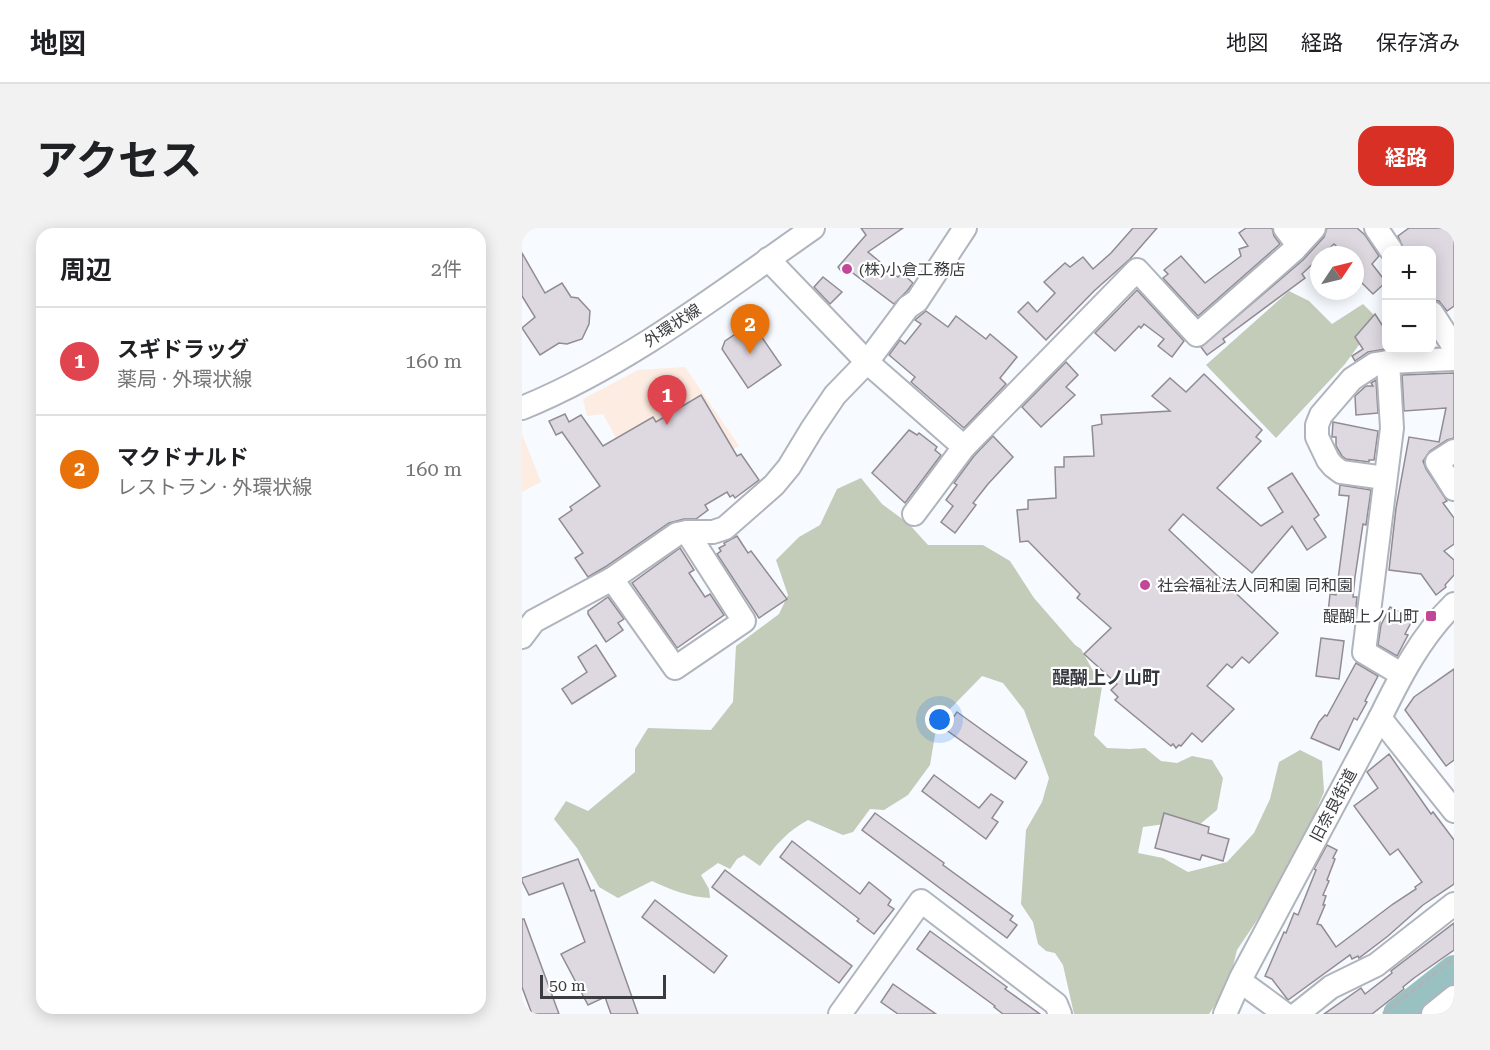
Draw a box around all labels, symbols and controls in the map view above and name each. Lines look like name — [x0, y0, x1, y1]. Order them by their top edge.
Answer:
text: 地図 — [30, 27, 86, 60]
text: 地図 — [1226, 31, 1268, 55]
text: 経路 — [1301, 31, 1343, 55]
text: 保存済み — [1376, 31, 1460, 55]
button: 経路 — [1358, 126, 1454, 186]
text: アクセス — [36, 136, 202, 185]
north arrow — [1310, 246, 1364, 300]
map controls — [1382, 246, 1436, 354]
button: + — [1382, 246, 1436, 300]
text: 周辺 — [60, 255, 112, 285]
text: 2件 — [431, 257, 462, 281]
place label: (株)小倉工務店 — [859, 260, 965, 279]
marker: (株)小倉工務店 — [840, 262, 854, 276]
street label: 外環状線 — [640, 300, 704, 351]
button: − — [1382, 300, 1436, 354]
pin: 2 — [730, 304, 770, 354]
text: スギドラッグ — [117, 337, 249, 362]
text: 1 — [74, 349, 85, 373]
text: 160 m — [405, 349, 462, 373]
text: 薬局 · 外環状線 — [117, 367, 252, 391]
pin: 1 — [648, 376, 686, 425]
text: マクドナルド — [117, 445, 249, 470]
text: 2 — [74, 457, 85, 481]
text: 160 m — [405, 457, 462, 481]
text: レストラン · 外環状線 — [117, 475, 312, 499]
place label: 社会福祉法人同和園 同和園 — [1157, 576, 1353, 595]
marker: 社会福祉法人同和園 同和園 — [1138, 578, 1152, 592]
place label: 醍醐上ノ山町 — [1323, 607, 1419, 626]
marker: 醍醐上ノ山町 — [1424, 609, 1438, 623]
district label: 醍醐上ノ山町 — [1052, 667, 1160, 688]
your location — [925, 705, 954, 734]
street label: 旧奈良街道 — [1306, 765, 1361, 845]
scale bar — [540, 972, 666, 1000]
text: 50 m — [549, 976, 586, 995]

